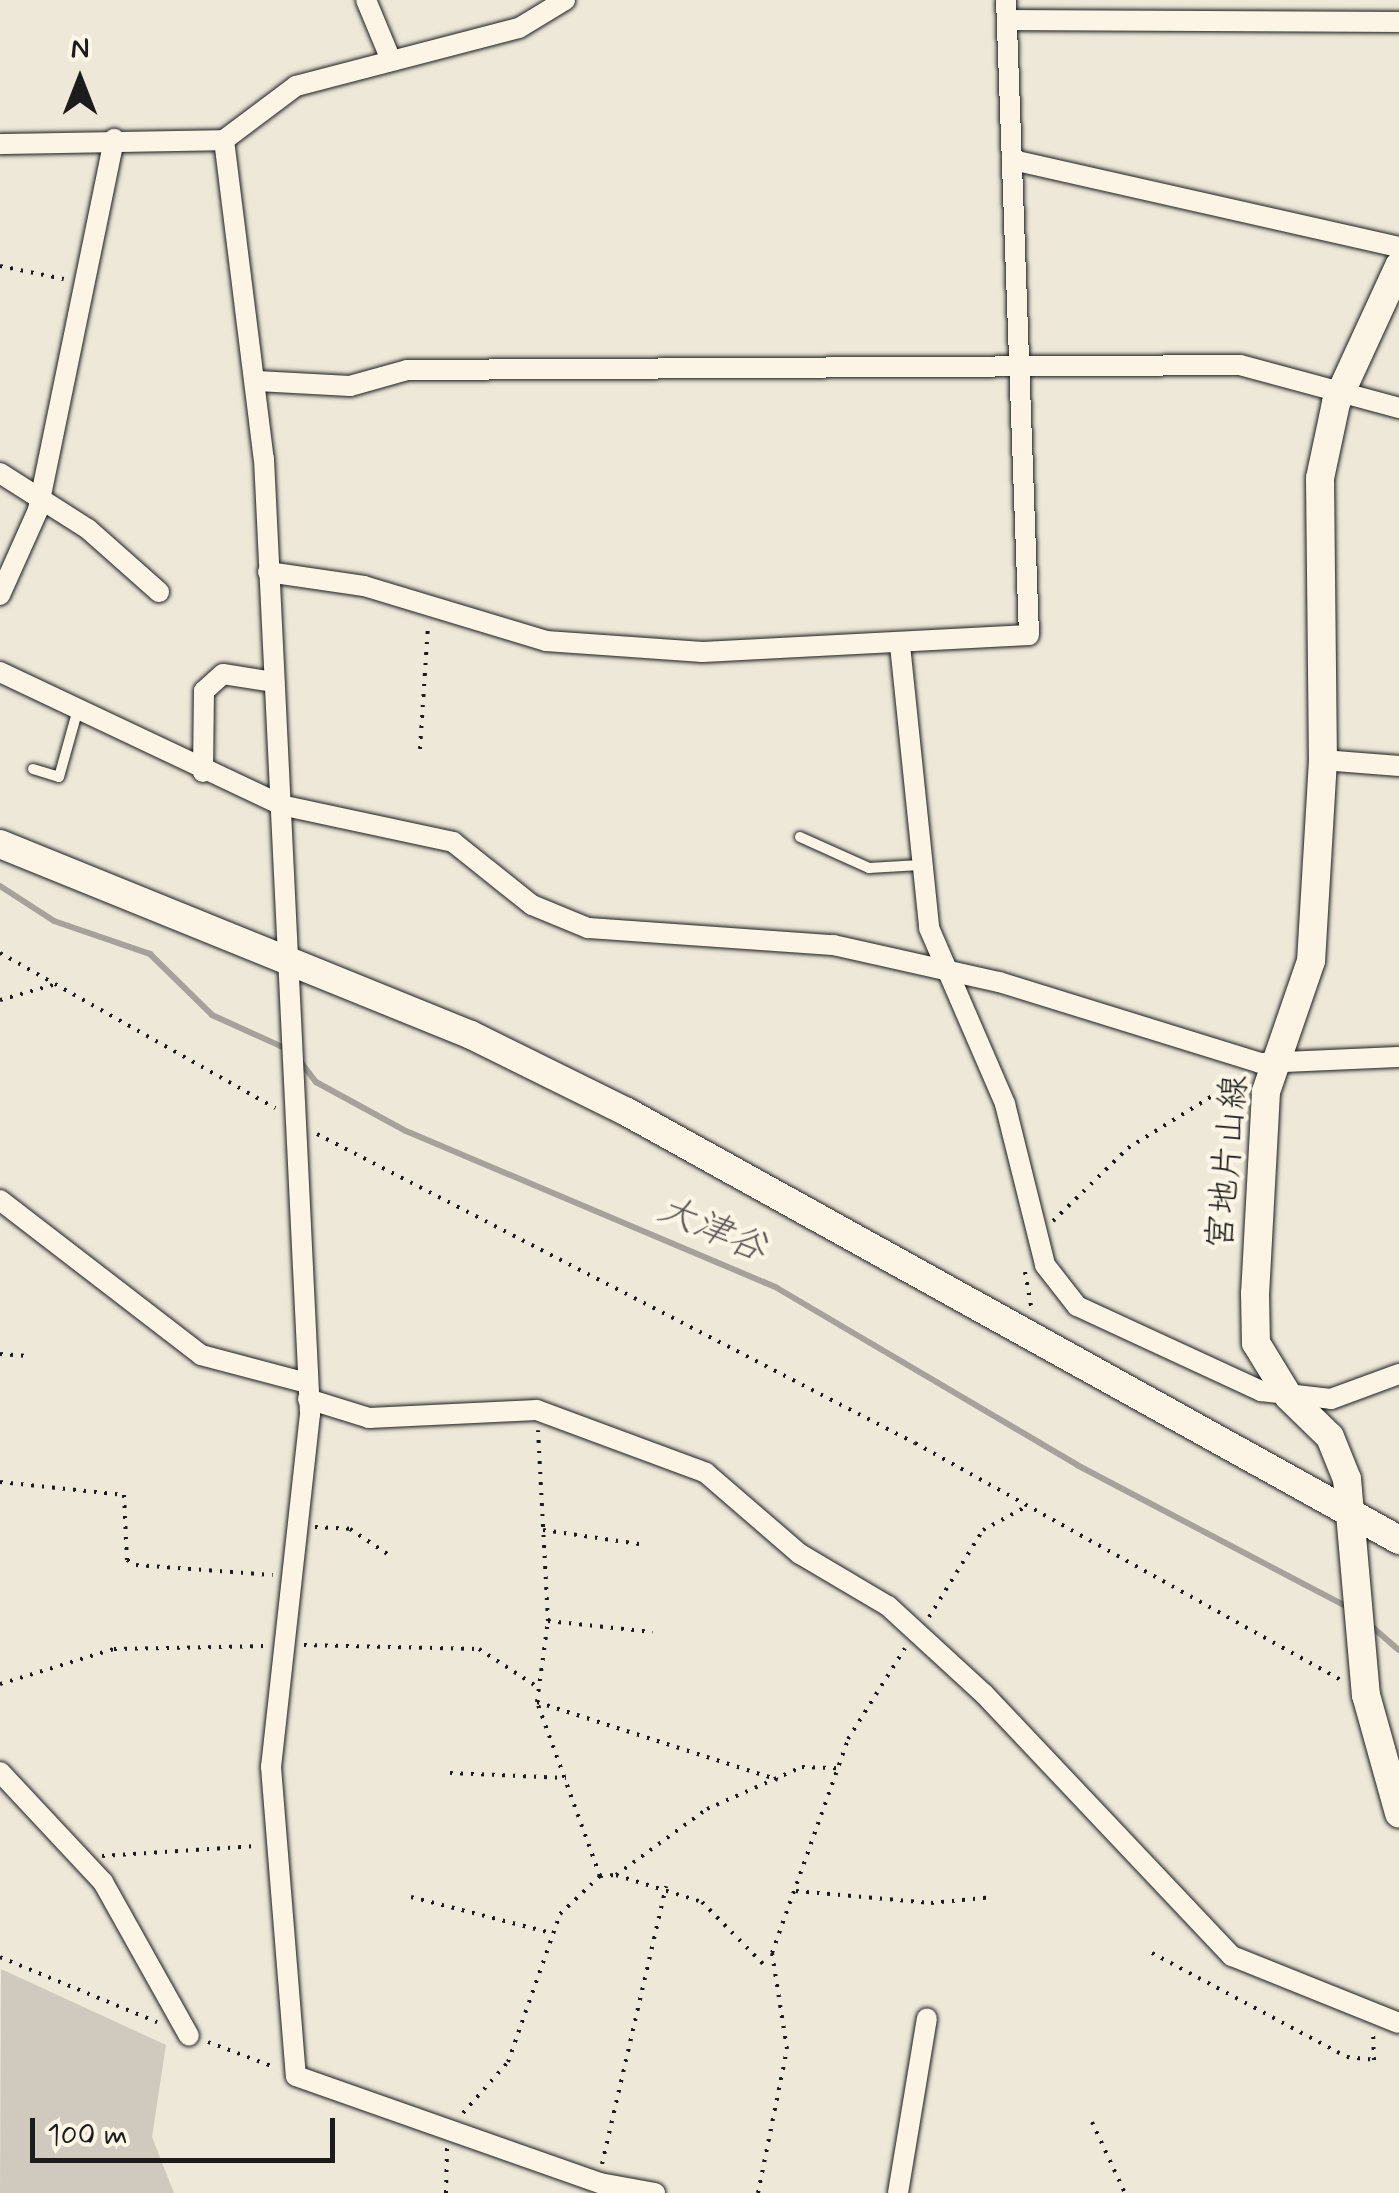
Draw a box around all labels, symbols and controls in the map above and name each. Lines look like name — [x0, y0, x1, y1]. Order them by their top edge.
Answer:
north arrow — [30, 30, 130, 130]
text: N — [71, 31, 89, 68]
street label: 宮地片山線 — [1199, 1073, 1257, 1251]
water label: 大津谷 — [651, 1187, 773, 1273]
scale bar — [35, 2098, 340, 2160]
text: 100 m — [47, 2116, 128, 2155]

